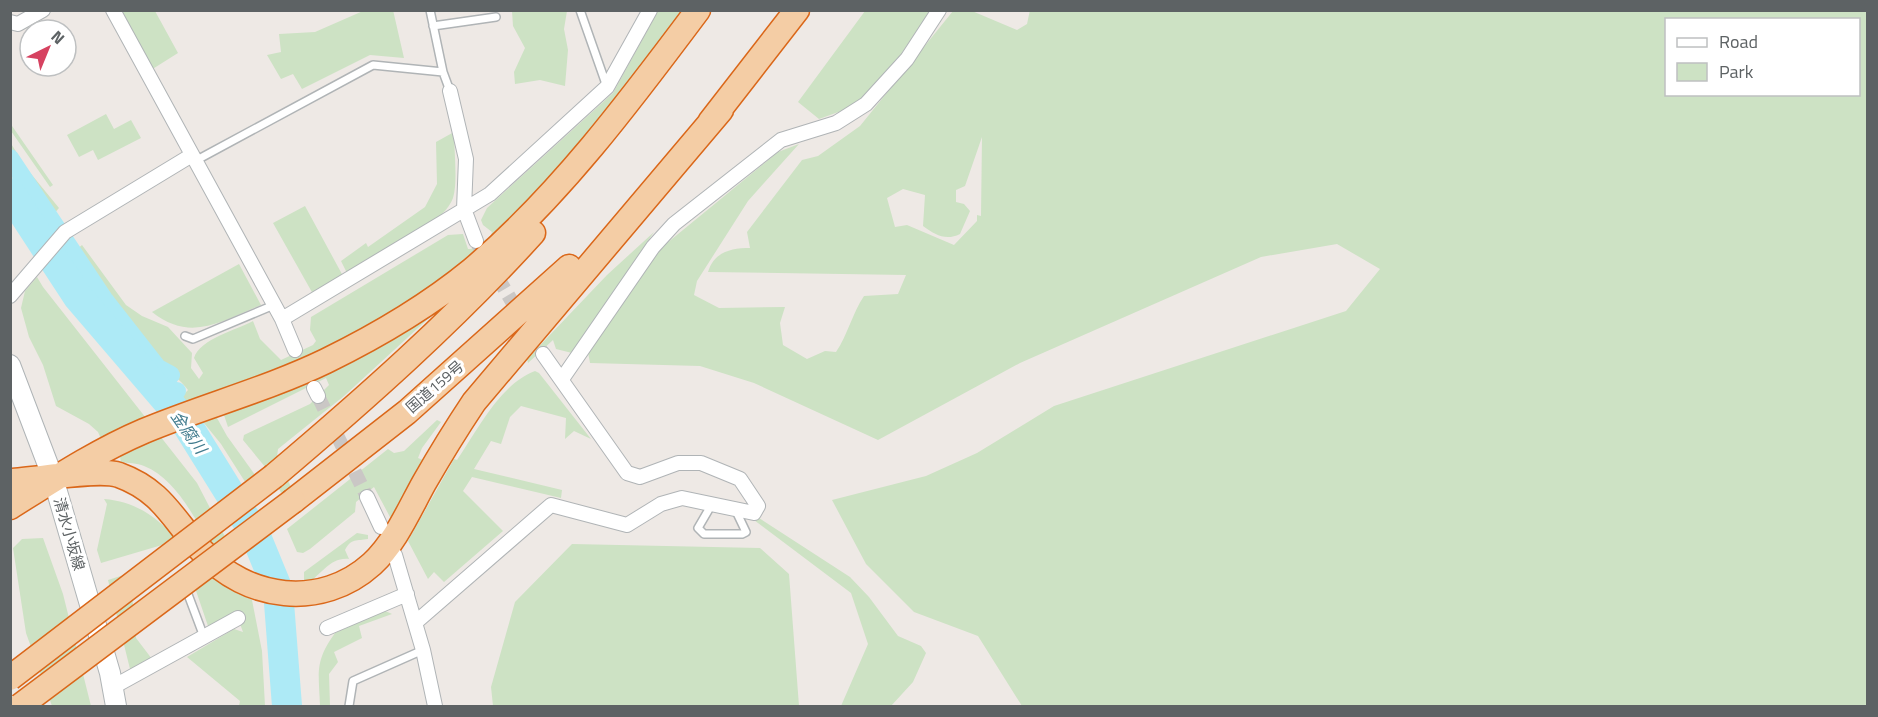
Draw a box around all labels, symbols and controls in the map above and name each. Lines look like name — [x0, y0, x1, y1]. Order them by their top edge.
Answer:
north arrow — [18, 18, 78, 78]
legend — [1665, 18, 1860, 96]
text: N — [46, 24, 70, 50]
text: Road — [1719, 28, 1758, 55]
text: Park — [1719, 58, 1754, 85]
street label: 国道159号 — [401, 355, 469, 418]
water label: 金腐川 — [165, 405, 214, 460]
street label: 清水小坂線 — [48, 495, 91, 573]

